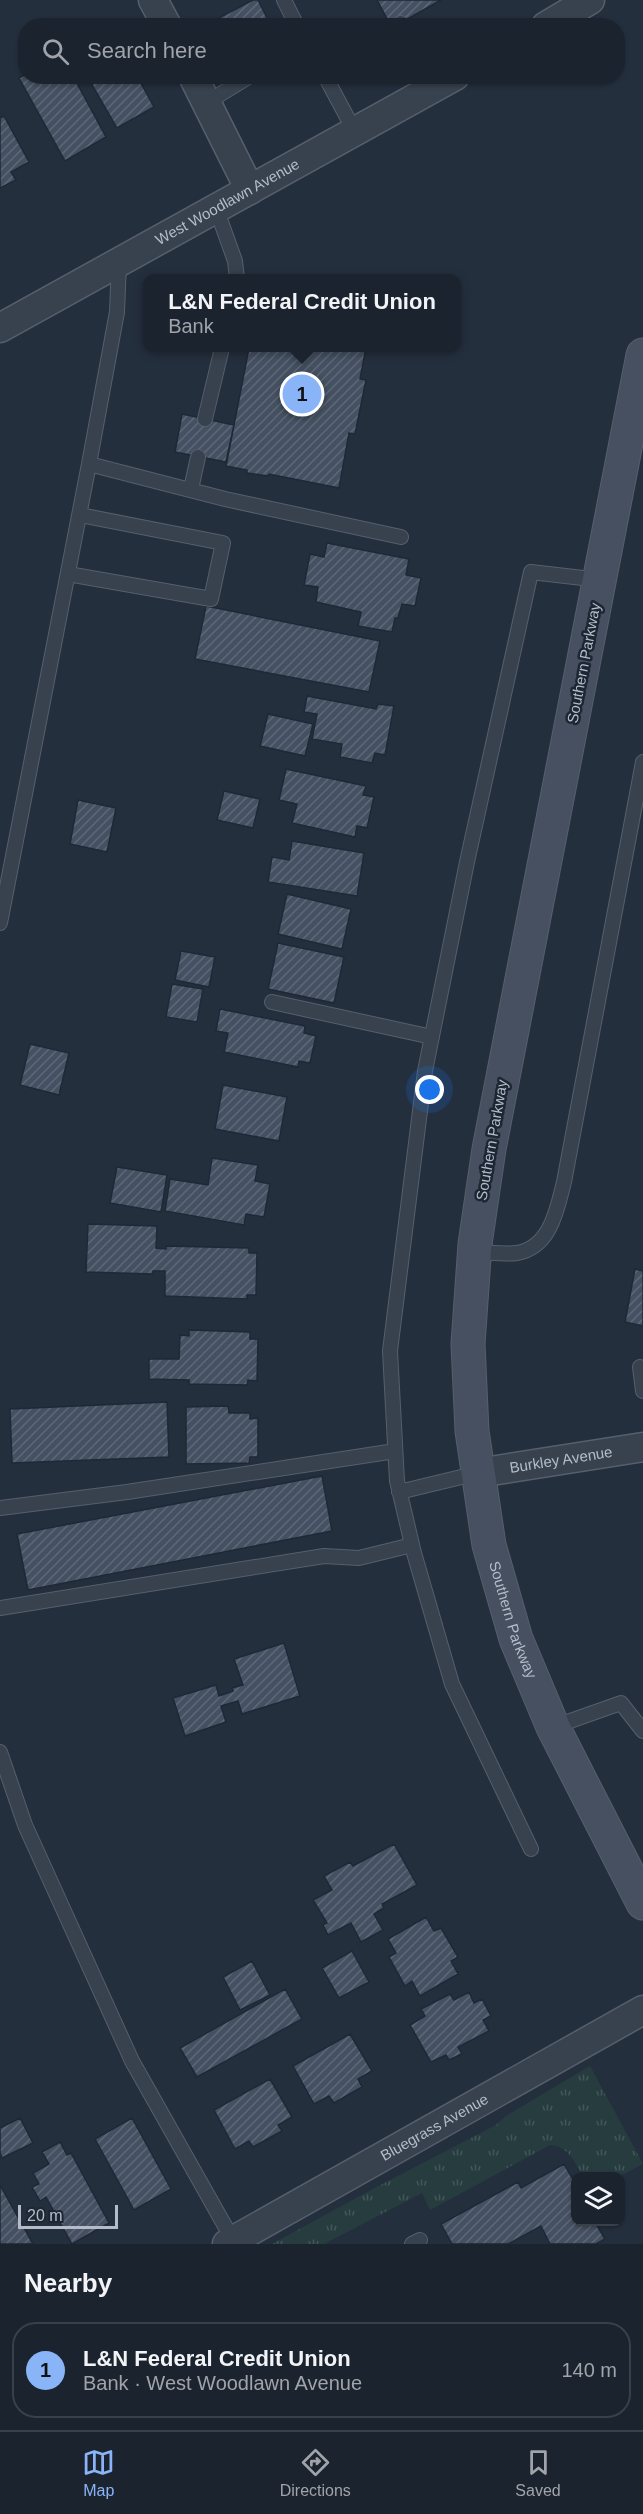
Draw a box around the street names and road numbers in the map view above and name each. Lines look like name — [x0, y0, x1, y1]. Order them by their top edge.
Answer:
street label: West Woodlawn Avenue — [152, 155, 302, 248]
street label: Southern Parkway — [563, 601, 604, 725]
street label: Southern Parkway — [472, 1078, 511, 1202]
street label: Burkley Avenue — [508, 1443, 614, 1476]
street label: Southern Parkway — [486, 1559, 541, 1681]
street label: Bluegrass Avenue — [377, 2090, 491, 2164]

